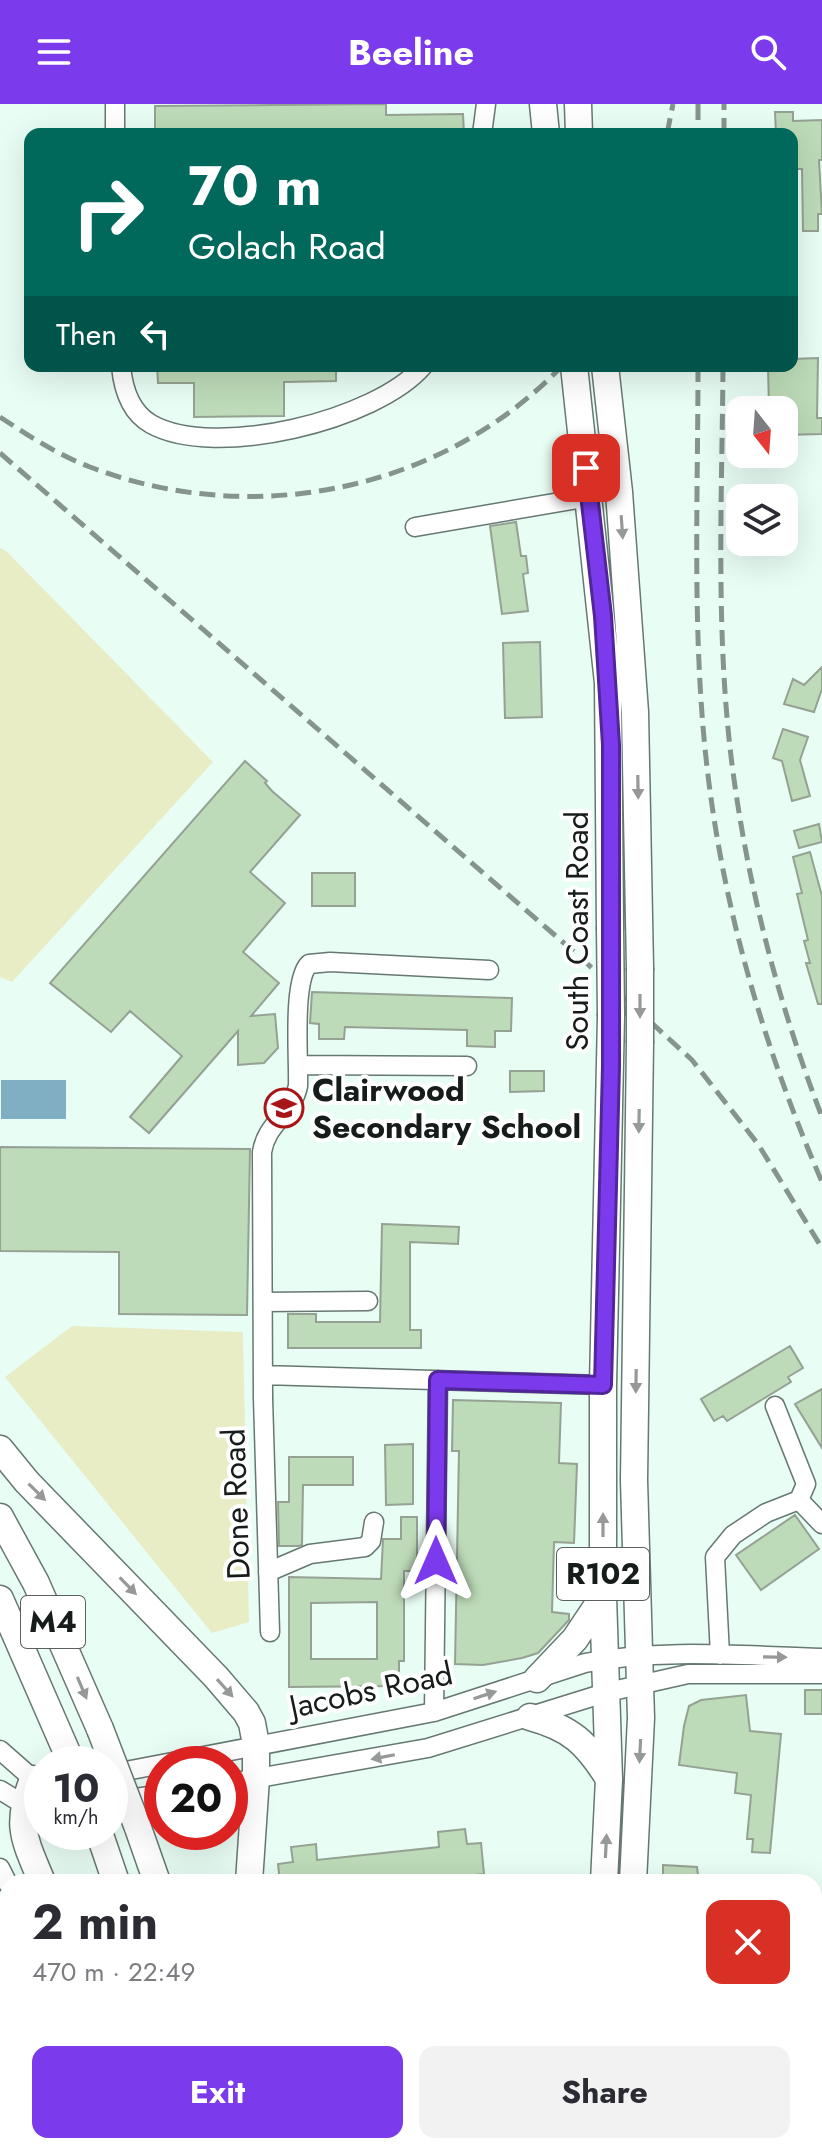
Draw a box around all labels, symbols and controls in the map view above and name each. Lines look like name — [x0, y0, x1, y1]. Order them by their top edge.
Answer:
text: Beeline — [348, 26, 474, 78]
icon: menu — [32, 30, 76, 74]
icon: search — [746, 30, 790, 74]
text: 70 m — [188, 145, 322, 226]
icon: right — [56, 160, 160, 264]
text: Golach Road — [188, 220, 386, 272]
icon: left — [133, 312, 177, 356]
text: Then — [56, 313, 117, 356]
north arrow — [726, 396, 798, 468]
map controls — [726, 396, 798, 556]
pin — [552, 434, 620, 502]
icon: arrive — [564, 446, 608, 490]
button: layers — [726, 484, 798, 556]
one-way arrow — [616, 515, 629, 540]
one-way arrow — [631, 775, 644, 800]
street label: South Coast Road — [554, 811, 600, 1051]
one-way arrow — [634, 994, 646, 1019]
place label: Clairwood Secondary School — [312, 1067, 581, 1150]
school or university icon: Clairwood Secondary School — [263, 1087, 305, 1129]
one-way arrow — [632, 1109, 645, 1134]
one-way arrow — [630, 1369, 642, 1394]
street label: Done Road — [210, 1428, 262, 1580]
one-way arrow — [27, 1482, 45, 1501]
one-way arrow — [597, 1512, 609, 1537]
position arrow — [394, 1519, 478, 1603]
road number: R102 — [557, 1548, 649, 1600]
one-way arrow — [118, 1576, 137, 1595]
road number: M4 — [21, 1596, 85, 1648]
street label: Jacobs Road — [281, 1650, 457, 1731]
one-way arrow — [763, 1650, 788, 1663]
one-way arrow — [75, 1677, 89, 1700]
one-way arrow — [216, 1678, 234, 1697]
one-way arrow — [474, 1689, 498, 1701]
one-way arrow — [633, 1739, 646, 1764]
speed limit sign: 20 — [144, 1746, 248, 1850]
one-way arrow — [371, 1752, 396, 1764]
text: 10 — [53, 1759, 99, 1817]
text: km/h — [53, 1803, 99, 1832]
one-way arrow — [599, 1833, 612, 1858]
text: 2 min — [32, 1888, 158, 1957]
button: close — [706, 1900, 790, 1984]
text: 470 m · 22:49 — [32, 1953, 195, 1991]
button: Exit — [32, 2046, 403, 2138]
button: Share — [419, 2046, 790, 2138]

